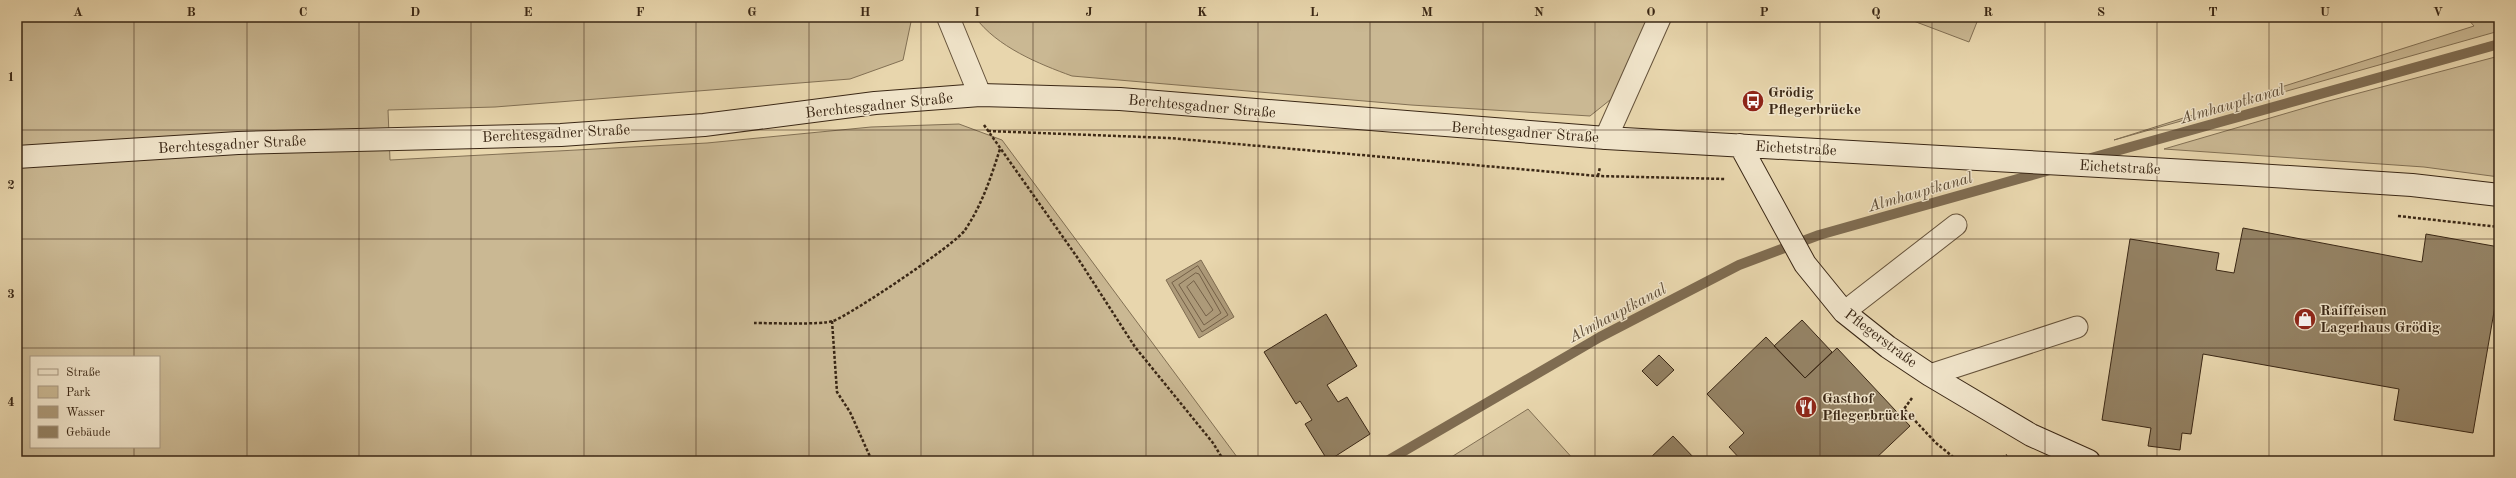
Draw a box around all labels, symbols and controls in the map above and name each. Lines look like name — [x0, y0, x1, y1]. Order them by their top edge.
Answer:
text: A — [73, 6, 83, 19]
text: B — [186, 6, 196, 19]
text: C — [299, 6, 307, 19]
text: D — [410, 6, 420, 19]
text: E — [524, 6, 533, 19]
text: F — [636, 6, 645, 19]
text: G — [747, 6, 757, 19]
text: H — [860, 6, 871, 19]
text: I — [974, 6, 980, 19]
text: J — [1085, 6, 1093, 19]
text: K — [1197, 6, 1207, 19]
text: L — [1310, 6, 1319, 19]
text: M — [1421, 6, 1433, 19]
text: N — [1534, 6, 1544, 19]
text: O — [1646, 6, 1656, 19]
text: P — [1759, 6, 1769, 19]
text: Q — [1871, 6, 1881, 19]
text: R — [1983, 6, 1993, 19]
text: S — [2097, 6, 2105, 19]
text: T — [2208, 6, 2218, 19]
text: U — [2320, 6, 2330, 19]
text: V — [2433, 6, 2443, 19]
text: 1 — [7, 71, 15, 84]
water label: Almhauptkanal — [2178, 82, 2287, 128]
place label: Grödig Pflegerbrücke — [1768, 86, 1861, 118]
bus stop icon: Grödig Pflegerbrücke — [1740, 88, 1766, 114]
street label: Berchtesgadner Straße — [805, 91, 954, 122]
street label: Berchtesgadner Straße — [1127, 94, 1277, 121]
street label: Berchtesgadner Straße — [1450, 121, 1600, 146]
street label: Berchtesgadner Straße — [482, 123, 631, 146]
street label: Berchtesgadner Straße — [158, 134, 307, 157]
street label: Eichetstraße — [1755, 140, 1837, 159]
street label: Eichetstraße — [2079, 159, 2161, 178]
water label: Almhauptkanal — [1866, 170, 1975, 216]
text: 2 — [7, 179, 15, 192]
water label: Almhauptkanal — [1566, 281, 1670, 347]
text: 3 — [7, 288, 15, 301]
place label: Raiffeisen Lagerhaus Grödig — [2320, 304, 2441, 336]
shop icon: Raiffeisen Lagerhaus Grödig — [2292, 306, 2318, 332]
street label: Pflegerstraße — [1841, 307, 1919, 371]
legend — [30, 356, 160, 448]
text: Straße — [66, 367, 101, 379]
text: Park — [66, 387, 91, 399]
place label: Gasthof Pflegerbrücke — [1822, 392, 1915, 424]
restaurant icon: Gasthof Pflegerbrücke — [1793, 394, 1819, 420]
text: 4 — [7, 396, 15, 409]
text: Wasser — [66, 407, 105, 419]
text: Gebäude — [66, 427, 111, 439]

